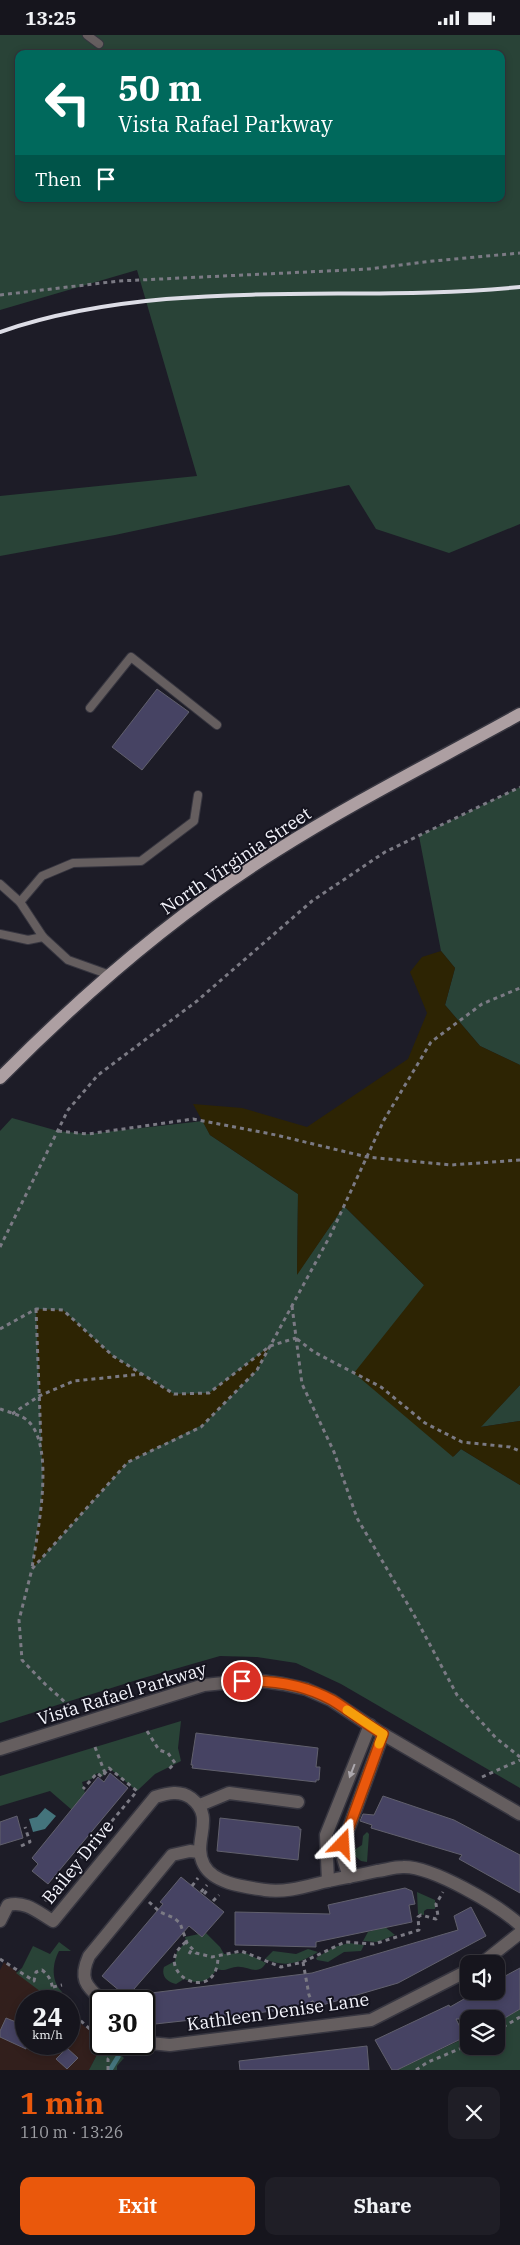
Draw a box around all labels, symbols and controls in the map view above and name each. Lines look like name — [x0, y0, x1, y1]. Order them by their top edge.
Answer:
text: 13:25 — [25, 6, 76, 30]
text: 50 m — [118, 65, 202, 111]
icon: left — [35, 70, 100, 135]
text: Vista Rafael Parkway — [118, 109, 333, 138]
icon: arrive — [92, 165, 120, 193]
text: Then — [35, 167, 82, 191]
street label: North Virginia Street — [156, 802, 315, 919]
street label: Vista Rafael Parkway — [34, 1657, 210, 1730]
pin — [221, 1660, 263, 1702]
icon: arrive — [228, 1667, 256, 1695]
one-way arrow — [348, 1764, 356, 1779]
street label: Bailey Drive — [37, 1815, 119, 1908]
position arrow — [316, 1817, 368, 1869]
map controls — [460, 1955, 505, 2055]
button: sound — [460, 1955, 505, 2000]
street label: Kathleen Denise Lane — [185, 1987, 371, 2036]
speed limit sign: 30 — [90, 1990, 155, 2055]
text: 24 — [32, 2000, 63, 2033]
button: layers — [460, 2010, 505, 2055]
text: km/h — [32, 2027, 63, 2042]
text: 1 min — [20, 2083, 104, 2122]
button: close — [448, 2087, 500, 2139]
text: 110 m · 13:26 — [20, 2122, 123, 2142]
button: Exit — [20, 2177, 255, 2235]
button: Share — [265, 2177, 500, 2235]

